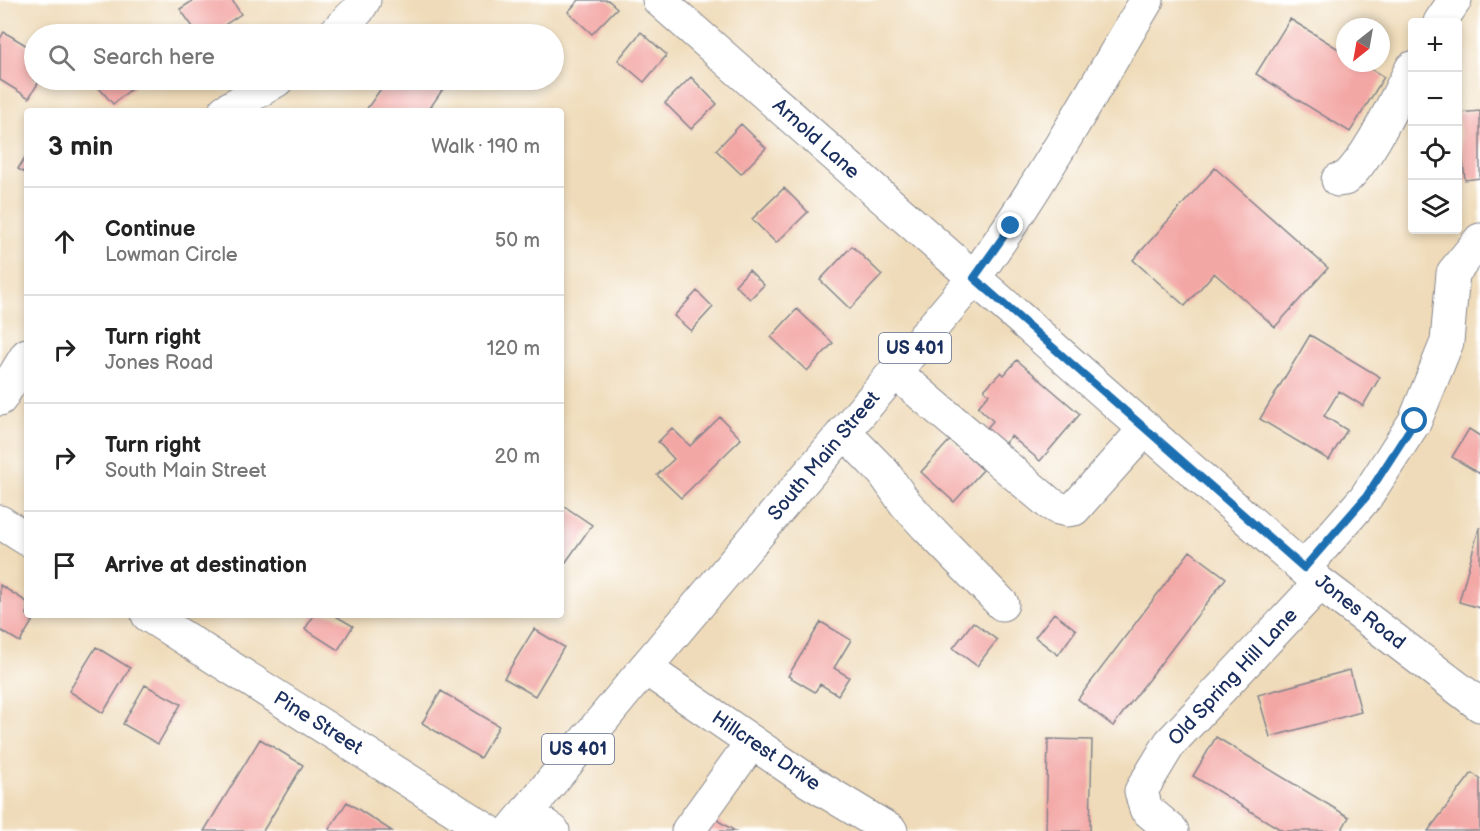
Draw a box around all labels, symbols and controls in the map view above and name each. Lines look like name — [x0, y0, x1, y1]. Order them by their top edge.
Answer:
north arrow — [1336, 18, 1390, 72]
map controls — [1408, 18, 1462, 234]
button: + — [1408, 18, 1462, 72]
search box — [24, 24, 564, 90]
icon: search — [45, 41, 78, 74]
text: Search here — [93, 44, 215, 71]
button: − — [1408, 72, 1462, 126]
street label: Arnold Lane — [768, 94, 864, 184]
button: locate — [1408, 126, 1462, 180]
text: 3 min — [48, 132, 113, 163]
text: Walk · 190 m — [431, 135, 540, 159]
button: layers — [1408, 180, 1462, 234]
route end — [997, 212, 1023, 238]
text: Continue — [105, 216, 195, 243]
icon: ahead — [48, 225, 81, 258]
text: 50 m — [495, 229, 540, 253]
text: Lowman Circle — [105, 243, 238, 267]
text: Turn right — [105, 324, 201, 351]
icon: right — [48, 333, 81, 366]
road number: US 401 — [879, 333, 951, 363]
text: 120 m — [487, 337, 540, 361]
text: Jones Road — [105, 351, 213, 375]
street label: South Main Street — [763, 386, 885, 526]
route start — [1401, 407, 1427, 433]
text: Turn right — [105, 432, 201, 459]
icon: right — [48, 441, 81, 474]
text: 20 m — [495, 445, 540, 469]
text: South Main Street — [105, 459, 266, 483]
icon: arrive — [48, 549, 81, 582]
text: Arrive at destination — [105, 552, 307, 579]
street label: Jones Road — [1310, 569, 1410, 655]
street label: Old Spring Hill Lane — [1163, 603, 1303, 751]
street label: Pine Street — [269, 686, 367, 760]
street label: Hillcrest Drive — [707, 706, 825, 796]
road number: US 401 — [542, 734, 614, 764]

